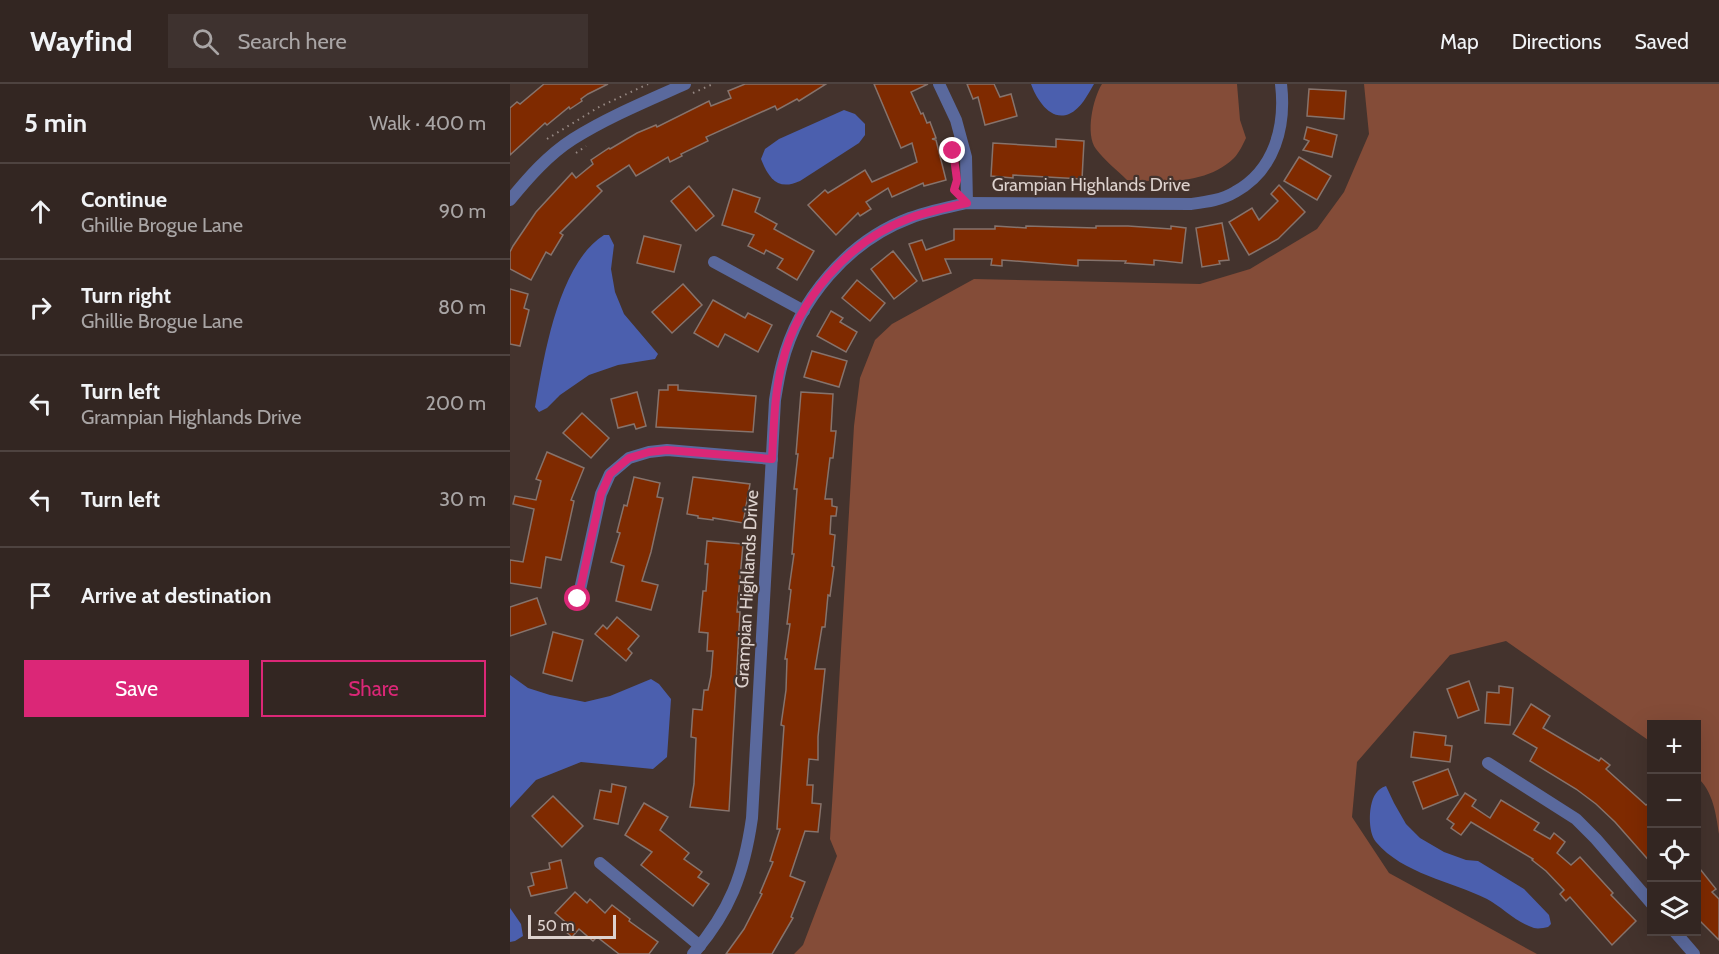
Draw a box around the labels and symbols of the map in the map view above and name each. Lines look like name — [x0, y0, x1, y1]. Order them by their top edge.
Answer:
route end — [939, 137, 965, 163]
street label: Grampian Highlands Drive — [992, 174, 1190, 196]
street label: Grampian Highlands Drive — [731, 489, 763, 689]
route start — [564, 585, 590, 611]
scale bar — [528, 912, 616, 940]

